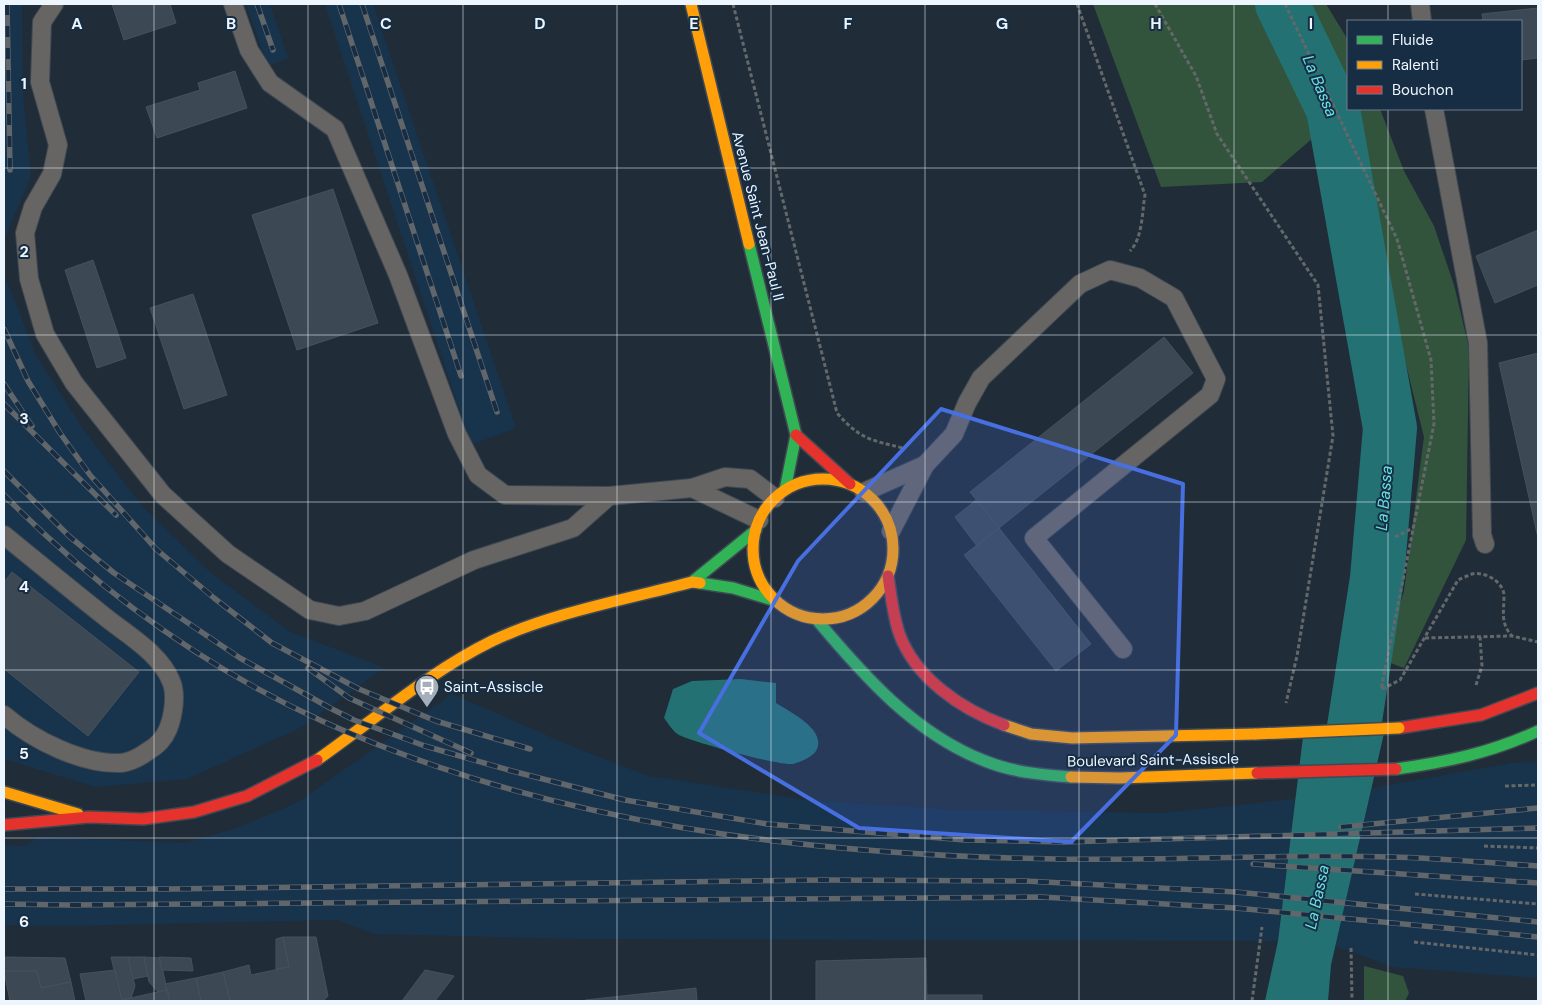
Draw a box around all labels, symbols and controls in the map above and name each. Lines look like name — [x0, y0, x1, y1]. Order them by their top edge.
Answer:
text: A — [71, 13, 83, 34]
text: B — [226, 13, 236, 34]
text: C — [380, 13, 392, 34]
text: D — [534, 13, 546, 34]
text: E — [689, 13, 699, 34]
text: F — [844, 13, 853, 34]
text: G — [996, 13, 1008, 34]
text: H — [1150, 13, 1162, 34]
text: I — [1309, 13, 1313, 34]
legend — [1347, 20, 1522, 110]
text: Fluide — [1392, 30, 1434, 50]
water label: La Bassa — [1298, 52, 1342, 120]
text: Ralenti — [1392, 55, 1439, 75]
text: 1 — [21, 73, 27, 94]
text: Bouchon — [1392, 80, 1453, 100]
street label: Avenue Saint Jean-Paul II — [727, 129, 789, 303]
text: 2 — [19, 241, 29, 262]
text: 3 — [19, 408, 29, 429]
water label: La Bassa — [1371, 464, 1397, 531]
text: 4 — [19, 576, 29, 597]
bus stop icon: Saint-Assiscle — [414, 674, 440, 708]
place label: Saint-Assiscle — [444, 677, 543, 697]
text: 5 — [19, 743, 29, 764]
street label: Boulevard Saint-Assiscle — [1067, 749, 1239, 771]
water label: La Bassa — [1300, 863, 1334, 931]
text: 6 — [19, 911, 29, 932]

